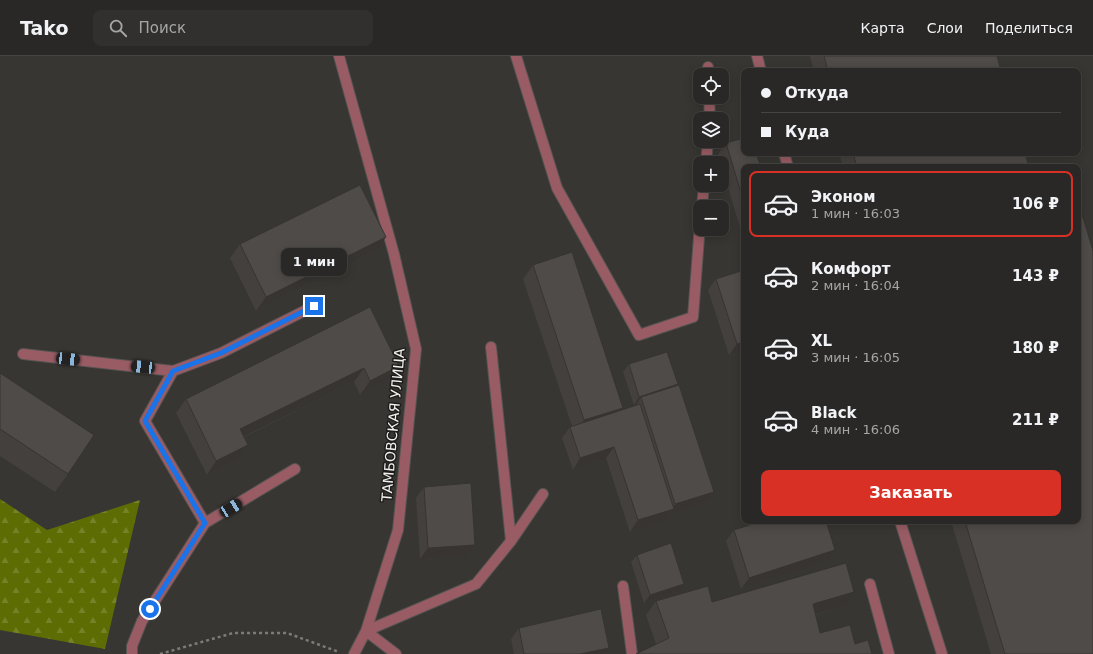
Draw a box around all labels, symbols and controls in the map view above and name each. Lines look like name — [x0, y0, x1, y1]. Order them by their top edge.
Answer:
search box — [93, 10, 373, 46]
text: Tako — [20, 17, 69, 39]
icon: search — [107, 17, 129, 39]
text: Поиск — [139, 19, 186, 37]
text: Карта — [861, 20, 905, 36]
text: Слои — [927, 20, 963, 36]
text: Поделиться — [985, 20, 1073, 36]
map controls — [693, 68, 729, 236]
button: locate — [693, 68, 729, 104]
text: Откуда — [785, 84, 849, 102]
button: layers — [693, 112, 729, 148]
text: Куда — [785, 123, 829, 141]
button: + — [693, 156, 729, 192]
icon: car — [763, 186, 799, 222]
text: Эконом — [811, 188, 875, 206]
text: 106 ₽ — [1012, 195, 1059, 213]
button: − — [693, 200, 729, 236]
text: 1 мин · 16:03 — [811, 206, 900, 221]
callout: 1 мин — [281, 248, 347, 276]
text: 1 мин — [293, 254, 335, 269]
icon: car — [763, 258, 799, 294]
text: Комфорт — [811, 260, 890, 278]
text: 143 ₽ — [1012, 267, 1059, 285]
text: 2 мин · 16:04 — [811, 278, 900, 293]
route end — [305, 297, 323, 315]
icon: car — [763, 330, 799, 366]
text: XL — [811, 332, 832, 350]
text: 180 ₽ — [1012, 339, 1059, 357]
street label: ТАМБОВСКАЯ УЛИЦА — [378, 347, 408, 503]
text: 3 мин · 16:05 — [811, 350, 900, 365]
car — [55, 352, 81, 366]
car — [130, 360, 156, 374]
icon: car — [763, 402, 799, 438]
text: Black — [811, 404, 857, 422]
text: 211 ₽ — [1012, 411, 1059, 429]
text: 4 мин · 16:06 — [811, 422, 900, 437]
button: Заказать — [761, 470, 1061, 516]
car — [218, 497, 244, 519]
route start — [141, 600, 159, 618]

